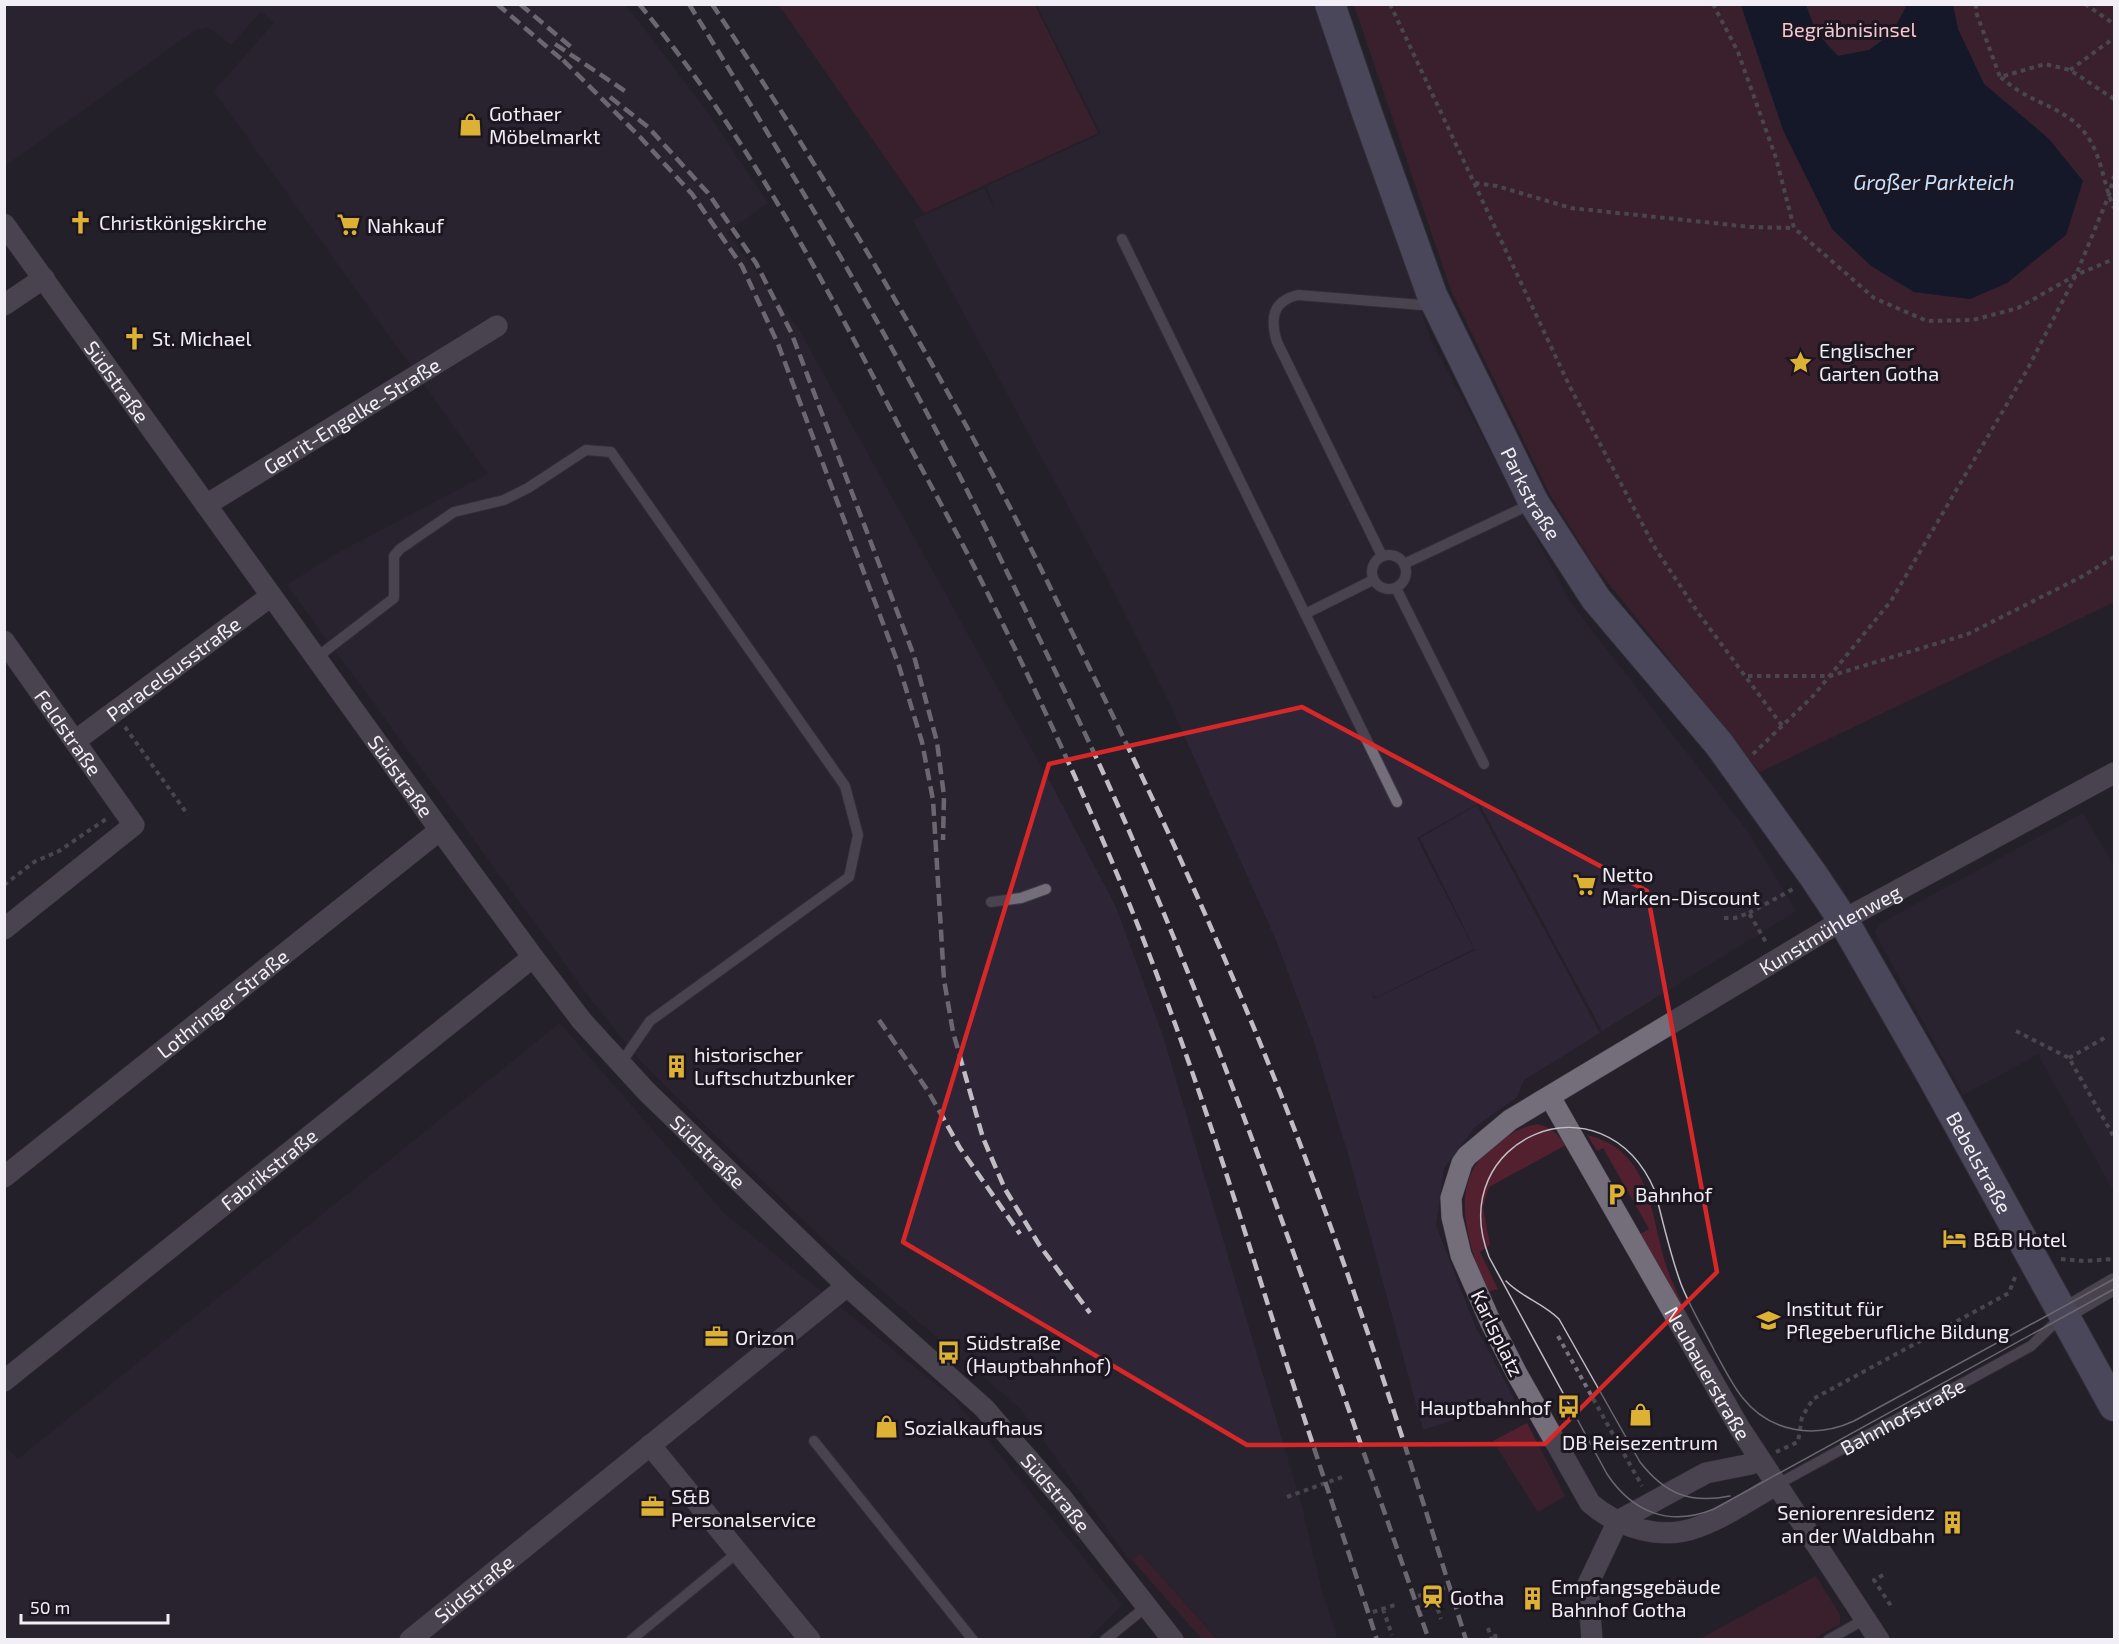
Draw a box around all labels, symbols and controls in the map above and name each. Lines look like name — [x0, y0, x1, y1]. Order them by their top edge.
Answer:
park label: Begräbnisinsel — [1782, 17, 1916, 41]
place label: Gothaer Möbelmarkt — [489, 101, 601, 148]
shop icon: Gothaer Möbelmarkt — [458, 112, 484, 138]
water label: Großer Parkteich — [1853, 169, 2015, 194]
church icon: Christkönigskirche — [68, 209, 94, 235]
place label: Christkönigskirche — [99, 210, 267, 234]
supermarket icon: Nahkauf — [336, 212, 362, 238]
place label: Nahkauf — [367, 213, 444, 237]
church icon: St. Michael — [121, 325, 147, 351]
place label: St. Michael — [152, 326, 251, 350]
street label: Südstraße — [80, 336, 155, 427]
place label: Englischer Garten Gotha — [1819, 338, 1939, 385]
place icon: Englischer Garten Gotha — [1788, 349, 1814, 375]
street label: Gerrit-Engelke-Straße — [259, 352, 444, 479]
street label: Parkstraße — [1496, 443, 1566, 544]
street label: Paracelsusstraße — [101, 611, 245, 726]
street label: Feldstraße — [30, 685, 107, 780]
street label: Südstraße — [364, 730, 439, 822]
place label: Netto Marken-Discount — [1602, 862, 1760, 909]
supermarket icon: Netto Marken-Discount — [1571, 872, 1597, 898]
street label: Kunstmühlenweg — [1754, 879, 1905, 980]
street label: Lothringer Straße — [152, 944, 293, 1063]
place label: historischer Luftschutzbunker — [694, 1042, 855, 1089]
building icon: historischer Luftschutzbunker — [663, 1053, 689, 1079]
street label: Bebelstraße — [1942, 1107, 2017, 1217]
street label: Südstraße — [666, 1110, 751, 1193]
street label: Fabrikstraße — [215, 1123, 322, 1215]
parking icon: Bahnhof — [1604, 1181, 1630, 1207]
place label: Bahnhof — [1635, 1182, 1713, 1206]
hotel icon: B&B Hotel — [1942, 1226, 1968, 1252]
place label: B&B Hotel — [1973, 1227, 2067, 1251]
street label: Karlsplatz — [1467, 1286, 1529, 1380]
place label: Institut für Pflegeberufliche Bildung — [1786, 1296, 2009, 1343]
street label: Neubauerstraße — [1660, 1302, 1756, 1444]
school or university icon: Institut für Pflegeberufliche Bildung — [1755, 1307, 1781, 1333]
office icon: Orizon — [704, 1324, 730, 1350]
place label: Orizon — [735, 1325, 795, 1349]
place label: Südstraße (Hauptbahnhof) — [966, 1330, 1111, 1377]
bus stop icon: Südstraße (Hauptbahnhof) — [935, 1340, 961, 1366]
street label: Bahnhofstraße — [1836, 1372, 1969, 1460]
bus stop icon: Hauptbahnhof — [1556, 1394, 1582, 1420]
place label: Hauptbahnhof — [1420, 1395, 1551, 1419]
shop icon: DB Reisezentrum — [1627, 1401, 1653, 1427]
shop icon: Sozialkaufhaus — [873, 1414, 899, 1440]
place label: Sozialkaufhaus — [904, 1415, 1043, 1439]
place label: DB Reisezentrum — [1562, 1430, 1718, 1454]
street label: Südstraße — [1017, 1448, 1096, 1537]
place label: S&B Personalservice — [671, 1484, 816, 1531]
office icon: S&B Personalservice — [640, 1494, 666, 1520]
place label: Seniorenresidenz an der Waldbahn — [1777, 1500, 1935, 1547]
building icon: Seniorenresidenz an der Waldbahn — [1940, 1510, 1966, 1536]
street label: Südstraße — [429, 1549, 518, 1628]
place label: Empfangsgebäude Bahnhof Gotha — [1551, 1574, 1721, 1621]
station icon: Gotha — [1419, 1584, 1445, 1610]
place label: Gotha — [1450, 1585, 1504, 1609]
building icon: Empfangsgebäude Bahnhof Gotha — [1520, 1585, 1546, 1611]
scale bar — [21, 1587, 168, 1625]
text: 50 m — [30, 1596, 70, 1618]

